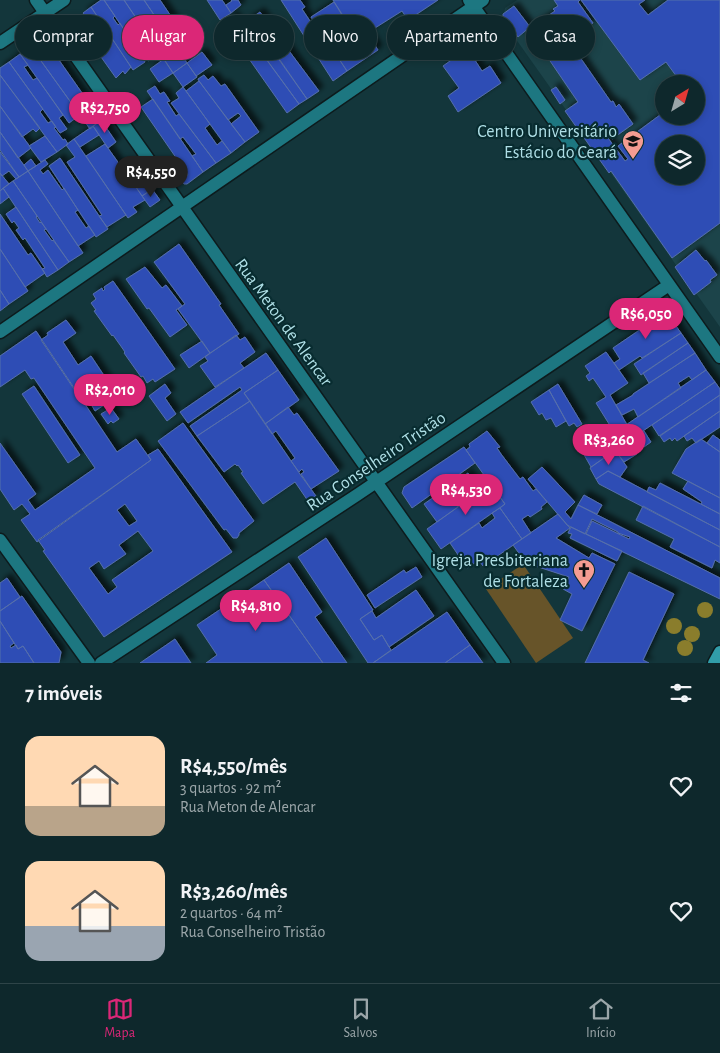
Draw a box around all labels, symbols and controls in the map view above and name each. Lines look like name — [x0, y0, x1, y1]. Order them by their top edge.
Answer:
chip: Comprar — [15, 15, 112, 60]
chip: Alugar — [122, 15, 204, 60]
chip: Filtros — [214, 15, 294, 60]
chip: Novo — [304, 15, 377, 60]
chip: Apartamento — [387, 15, 516, 60]
chip: Casa — [526, 15, 595, 60]
north arrow — [655, 75, 705, 125]
map controls — [655, 75, 705, 185]
pin: R$2,750 — [59, 92, 151, 134]
text: R$2,750 — [80, 100, 130, 116]
place label: Centro Universitário Estácio do Ceará — [477, 123, 617, 162]
school or university icon: Centro Universitário Estácio do Ceará — [621, 129, 645, 160]
button: layers — [655, 135, 705, 185]
pin: R$4,550 — [105, 156, 197, 198]
text: R$4,550 — [126, 164, 176, 180]
street label: Rua Meton de Alencar — [231, 256, 335, 390]
pin: R$6,050 — [600, 298, 692, 340]
text: R$6,050 — [620, 306, 672, 322]
pin: R$2,010 — [64, 374, 156, 416]
text: R$2,010 — [85, 382, 135, 398]
street label: Rua Conselheiro Tristão — [304, 409, 449, 515]
pin: R$3,260 — [563, 424, 655, 466]
text: R$3,260 — [584, 432, 634, 448]
pin: R$4,530 — [420, 474, 512, 516]
text: R$4,530 — [441, 482, 491, 498]
place label: Igreja Presbiteriana de Fortaleza — [432, 552, 568, 591]
church icon: Igreja Presbiteriana de Fortaleza — [572, 558, 596, 589]
pin: R$4,810 — [210, 590, 302, 632]
text: R$4,810 — [231, 598, 281, 614]
icon: filters — [667, 679, 695, 707]
text: 7 imóveis — [25, 683, 102, 704]
icon: home — [65, 756, 125, 816]
text: R$4,550/mês — [180, 756, 287, 777]
icon: heart — [667, 772, 695, 800]
text: 3 quartos · 92 m² — [180, 780, 281, 796]
text: Rua Meton de Alencar — [180, 799, 315, 815]
icon: home — [65, 881, 125, 941]
text: R$3,260/mês — [180, 881, 288, 902]
icon: heart — [667, 897, 695, 925]
text: 2 quartos · 64 m² — [180, 905, 282, 921]
text: Rua Conselheiro Tristão — [180, 924, 325, 940]
tab: Mapa — [104, 995, 135, 1042]
tab: Salvos — [344, 995, 378, 1042]
tab: Início — [586, 995, 616, 1042]

